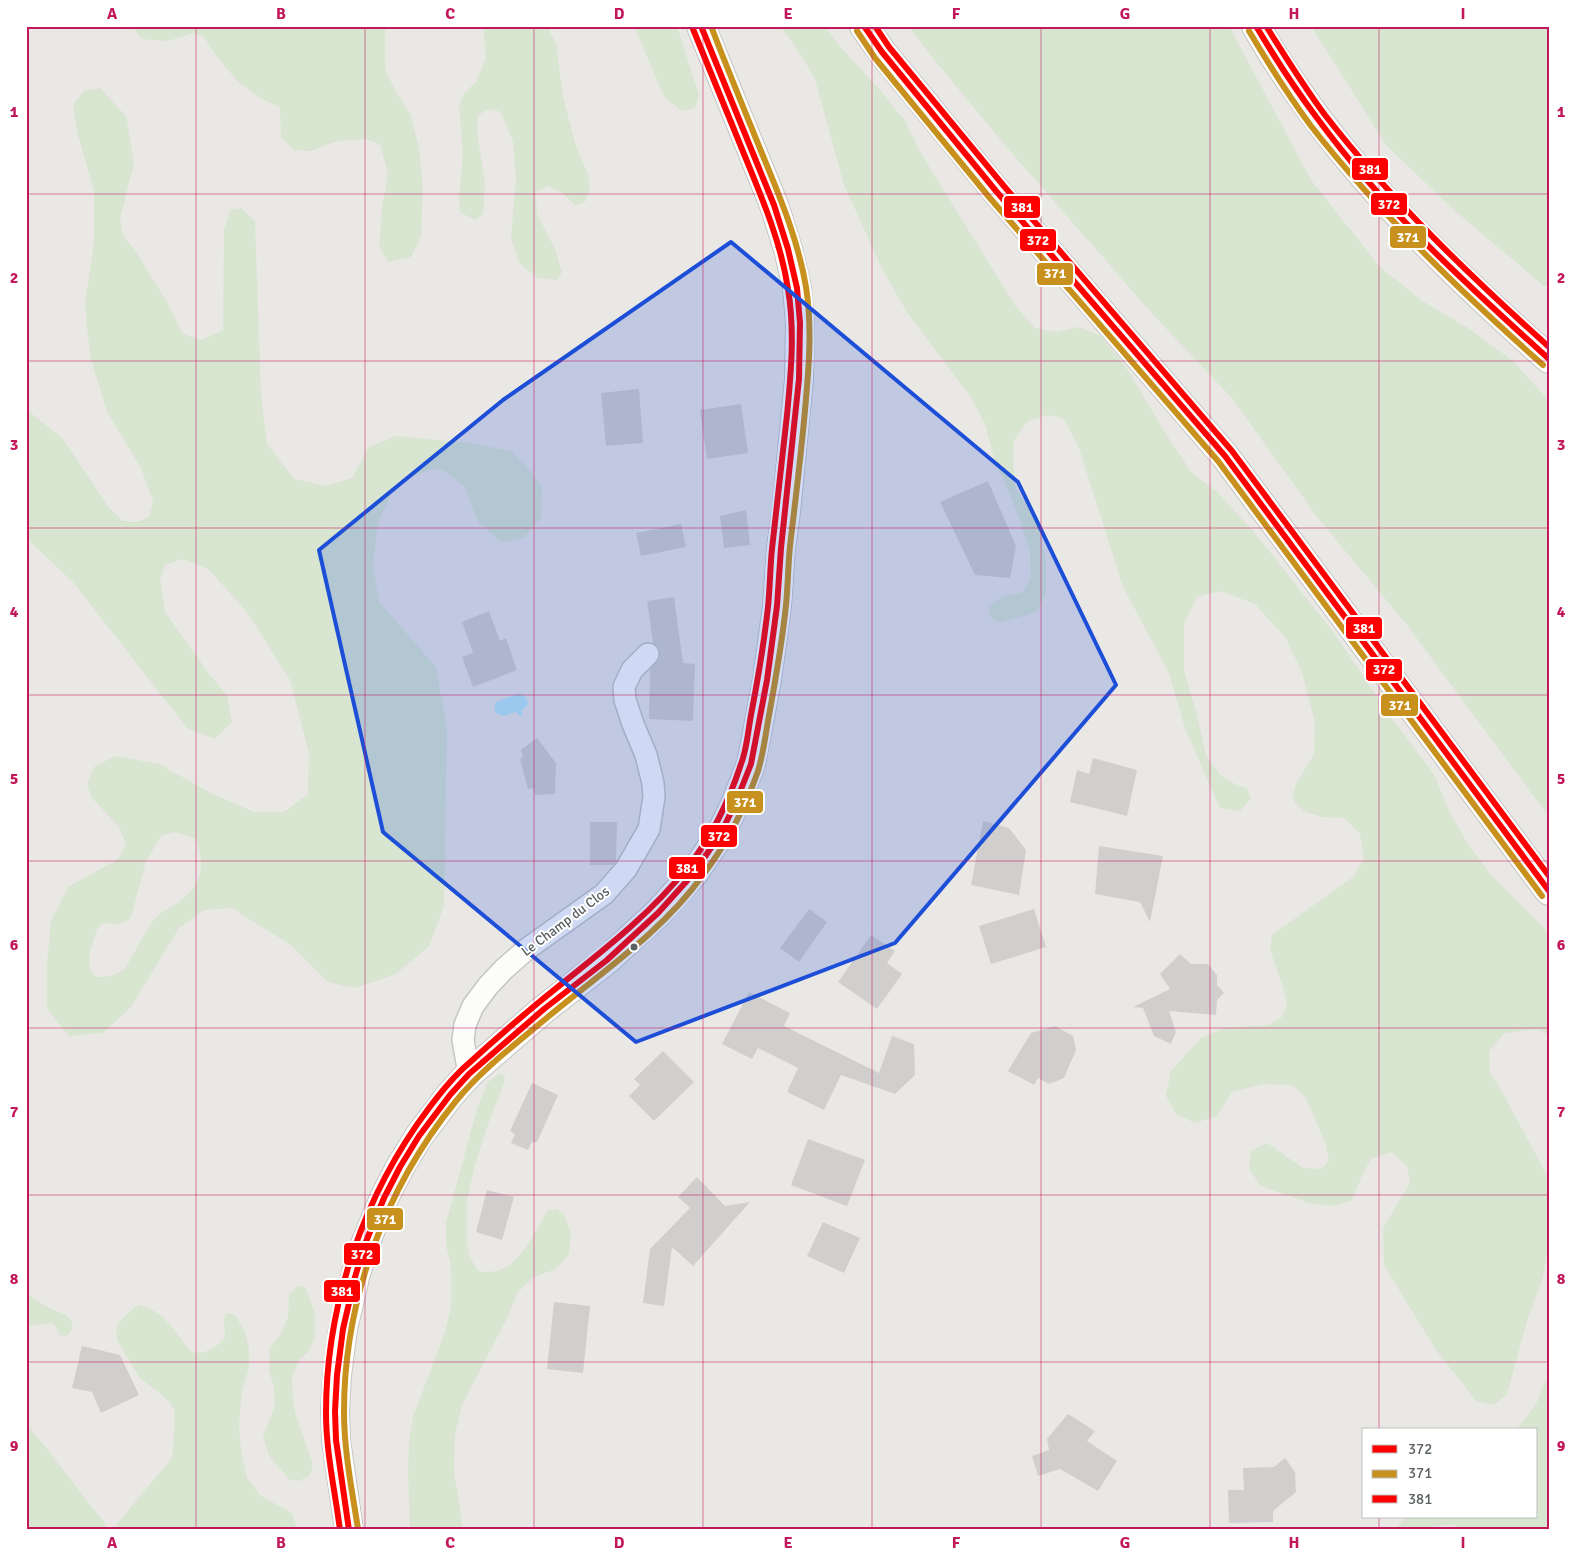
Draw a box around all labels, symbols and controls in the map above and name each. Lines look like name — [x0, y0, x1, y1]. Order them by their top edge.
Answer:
text: A — [107, 4, 118, 24]
text: B — [276, 4, 286, 24]
text: C — [445, 4, 455, 24]
text: D — [614, 4, 625, 24]
text: E — [783, 4, 793, 24]
text: F — [952, 4, 961, 24]
text: G — [1120, 4, 1130, 24]
text: H — [1289, 4, 1299, 24]
text: I — [1460, 4, 1466, 24]
text: 1 — [10, 102, 19, 122]
text: 1 — [1557, 102, 1566, 122]
line badge: 381 — [1351, 157, 1389, 181]
text: 381 — [1359, 161, 1382, 178]
line badge: 372 — [1370, 192, 1408, 216]
line badge: 381 — [1003, 195, 1041, 219]
text: 372 — [1378, 196, 1400, 213]
text: 381 — [1011, 199, 1034, 216]
line badge: 371 — [1389, 225, 1427, 249]
line badge: 372 — [1019, 228, 1057, 252]
text: 371 — [1397, 229, 1420, 246]
text: 372 — [1027, 232, 1049, 249]
line badge: 371 — [1036, 262, 1074, 286]
text: 371 — [1044, 265, 1067, 282]
text: 2 — [10, 268, 18, 288]
text: 2 — [1557, 268, 1565, 288]
text: 3 — [10, 435, 18, 455]
text: 3 — [1557, 435, 1565, 455]
text: 4 — [10, 602, 19, 622]
text: 4 — [1557, 602, 1566, 622]
line badge: 381 — [1345, 616, 1383, 640]
text: 381 — [1353, 620, 1376, 637]
line badge: 372 — [1365, 658, 1403, 682]
text: 372 — [1373, 661, 1395, 678]
line badge: 371 — [1380, 693, 1419, 717]
text: 371 — [1389, 697, 1412, 714]
text: 5 — [10, 769, 18, 789]
text: 5 — [1557, 769, 1565, 789]
line badge: 371 — [726, 790, 764, 814]
text: 371 — [734, 794, 757, 811]
line badge: 372 — [700, 824, 738, 848]
text: 372 — [708, 828, 730, 845]
line badge: 381 — [668, 856, 706, 880]
text: 381 — [676, 860, 699, 877]
street label: Le Champ du Clos — [518, 883, 613, 960]
text: 6 — [10, 935, 19, 955]
text: 6 — [1557, 935, 1566, 955]
unlabelled marker — [629, 942, 639, 952]
text: 7 — [10, 1102, 19, 1122]
text: 7 — [1557, 1102, 1566, 1122]
line badge: 371 — [366, 1207, 404, 1231]
text: 371 — [374, 1211, 397, 1228]
line badge: 372 — [343, 1242, 381, 1266]
text: 372 — [351, 1246, 373, 1263]
text: 8 — [10, 1269, 19, 1289]
text: 8 — [1557, 1269, 1566, 1289]
line badge: 381 — [323, 1279, 361, 1303]
text: 381 — [331, 1283, 354, 1300]
legend — [1362, 1428, 1538, 1518]
text: 9 — [10, 1436, 19, 1456]
text: 9 — [1557, 1436, 1566, 1456]
text: 372 — [1408, 1440, 1432, 1458]
text: 371 — [1408, 1464, 1432, 1482]
text: 381 — [1408, 1490, 1432, 1508]
text: A — [107, 1533, 118, 1553]
text: B — [276, 1533, 286, 1553]
text: C — [445, 1533, 455, 1553]
text: D — [614, 1533, 625, 1553]
text: E — [783, 1533, 793, 1553]
text: F — [952, 1533, 961, 1553]
text: G — [1120, 1533, 1130, 1553]
text: H — [1289, 1533, 1299, 1553]
text: I — [1460, 1533, 1466, 1553]

